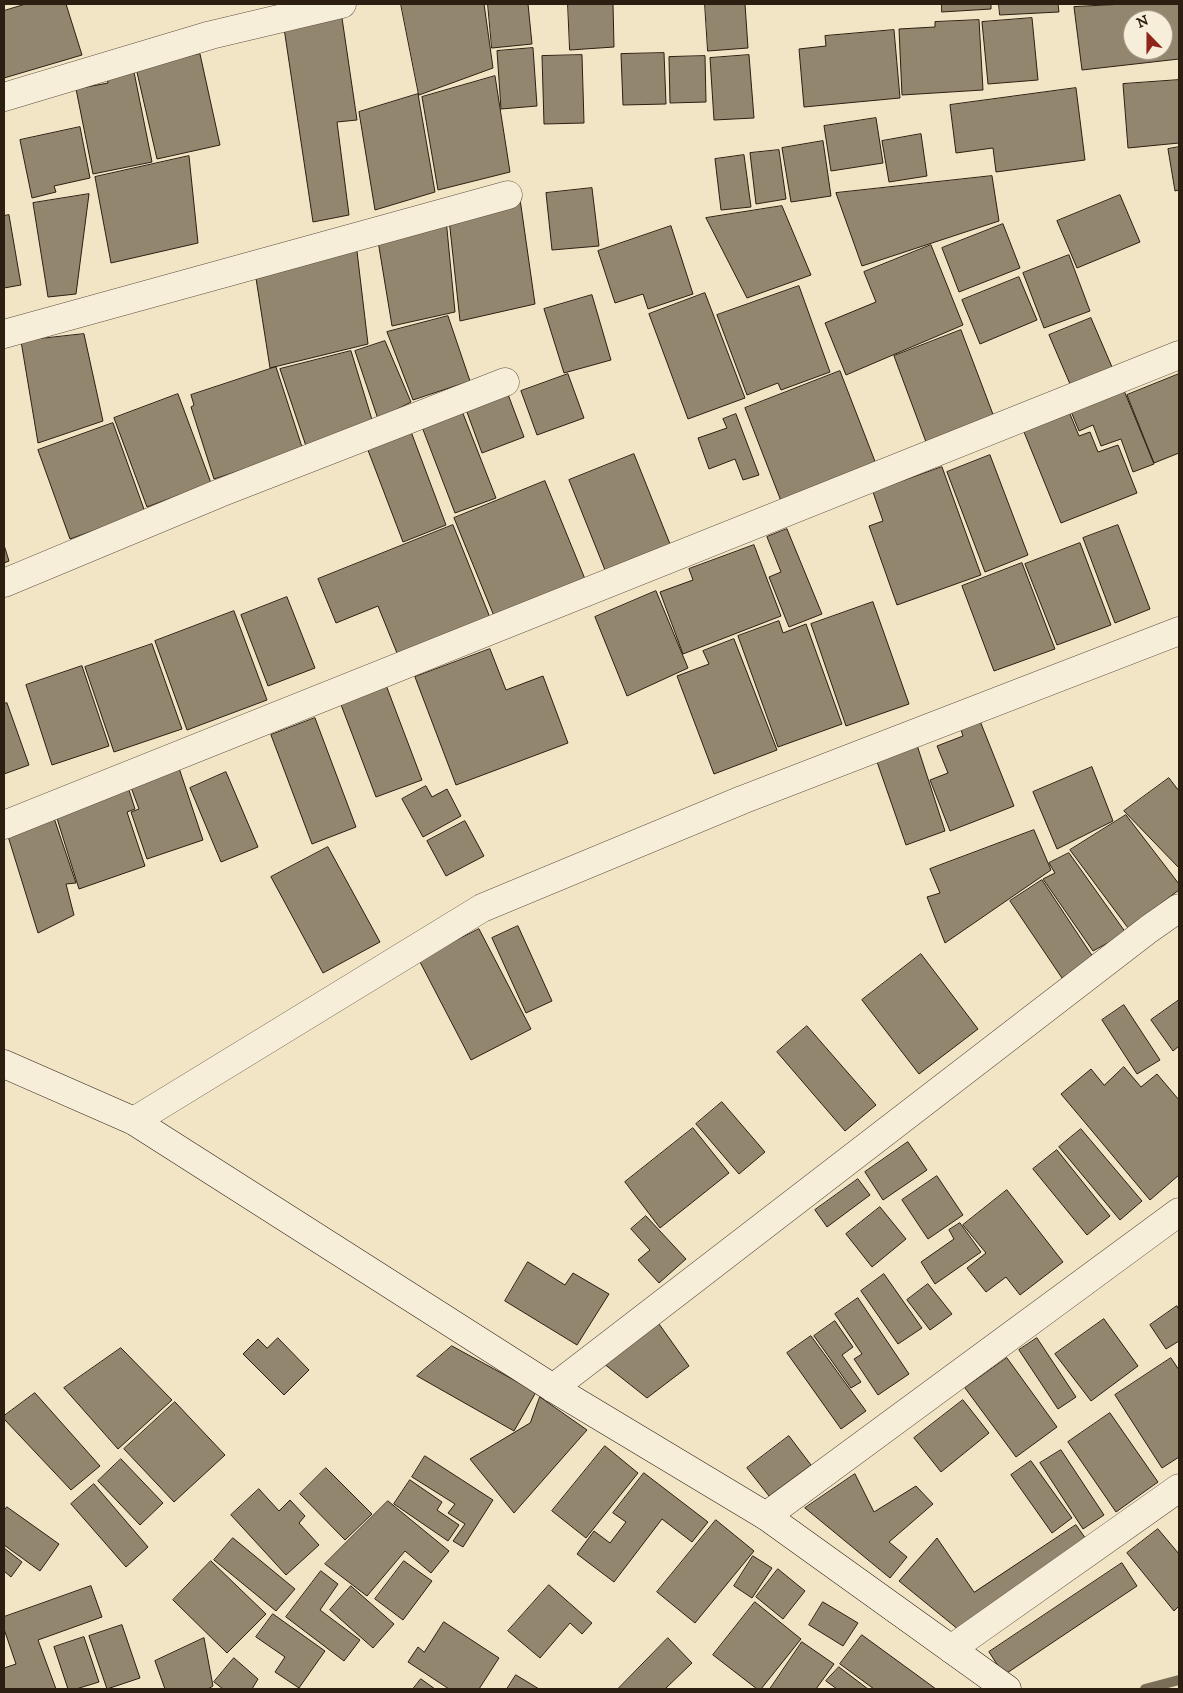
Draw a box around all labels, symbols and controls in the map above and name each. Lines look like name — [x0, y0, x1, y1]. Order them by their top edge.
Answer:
north arrow — [1123, 10, 1173, 60]
text: N — [1134, 12, 1151, 33]

